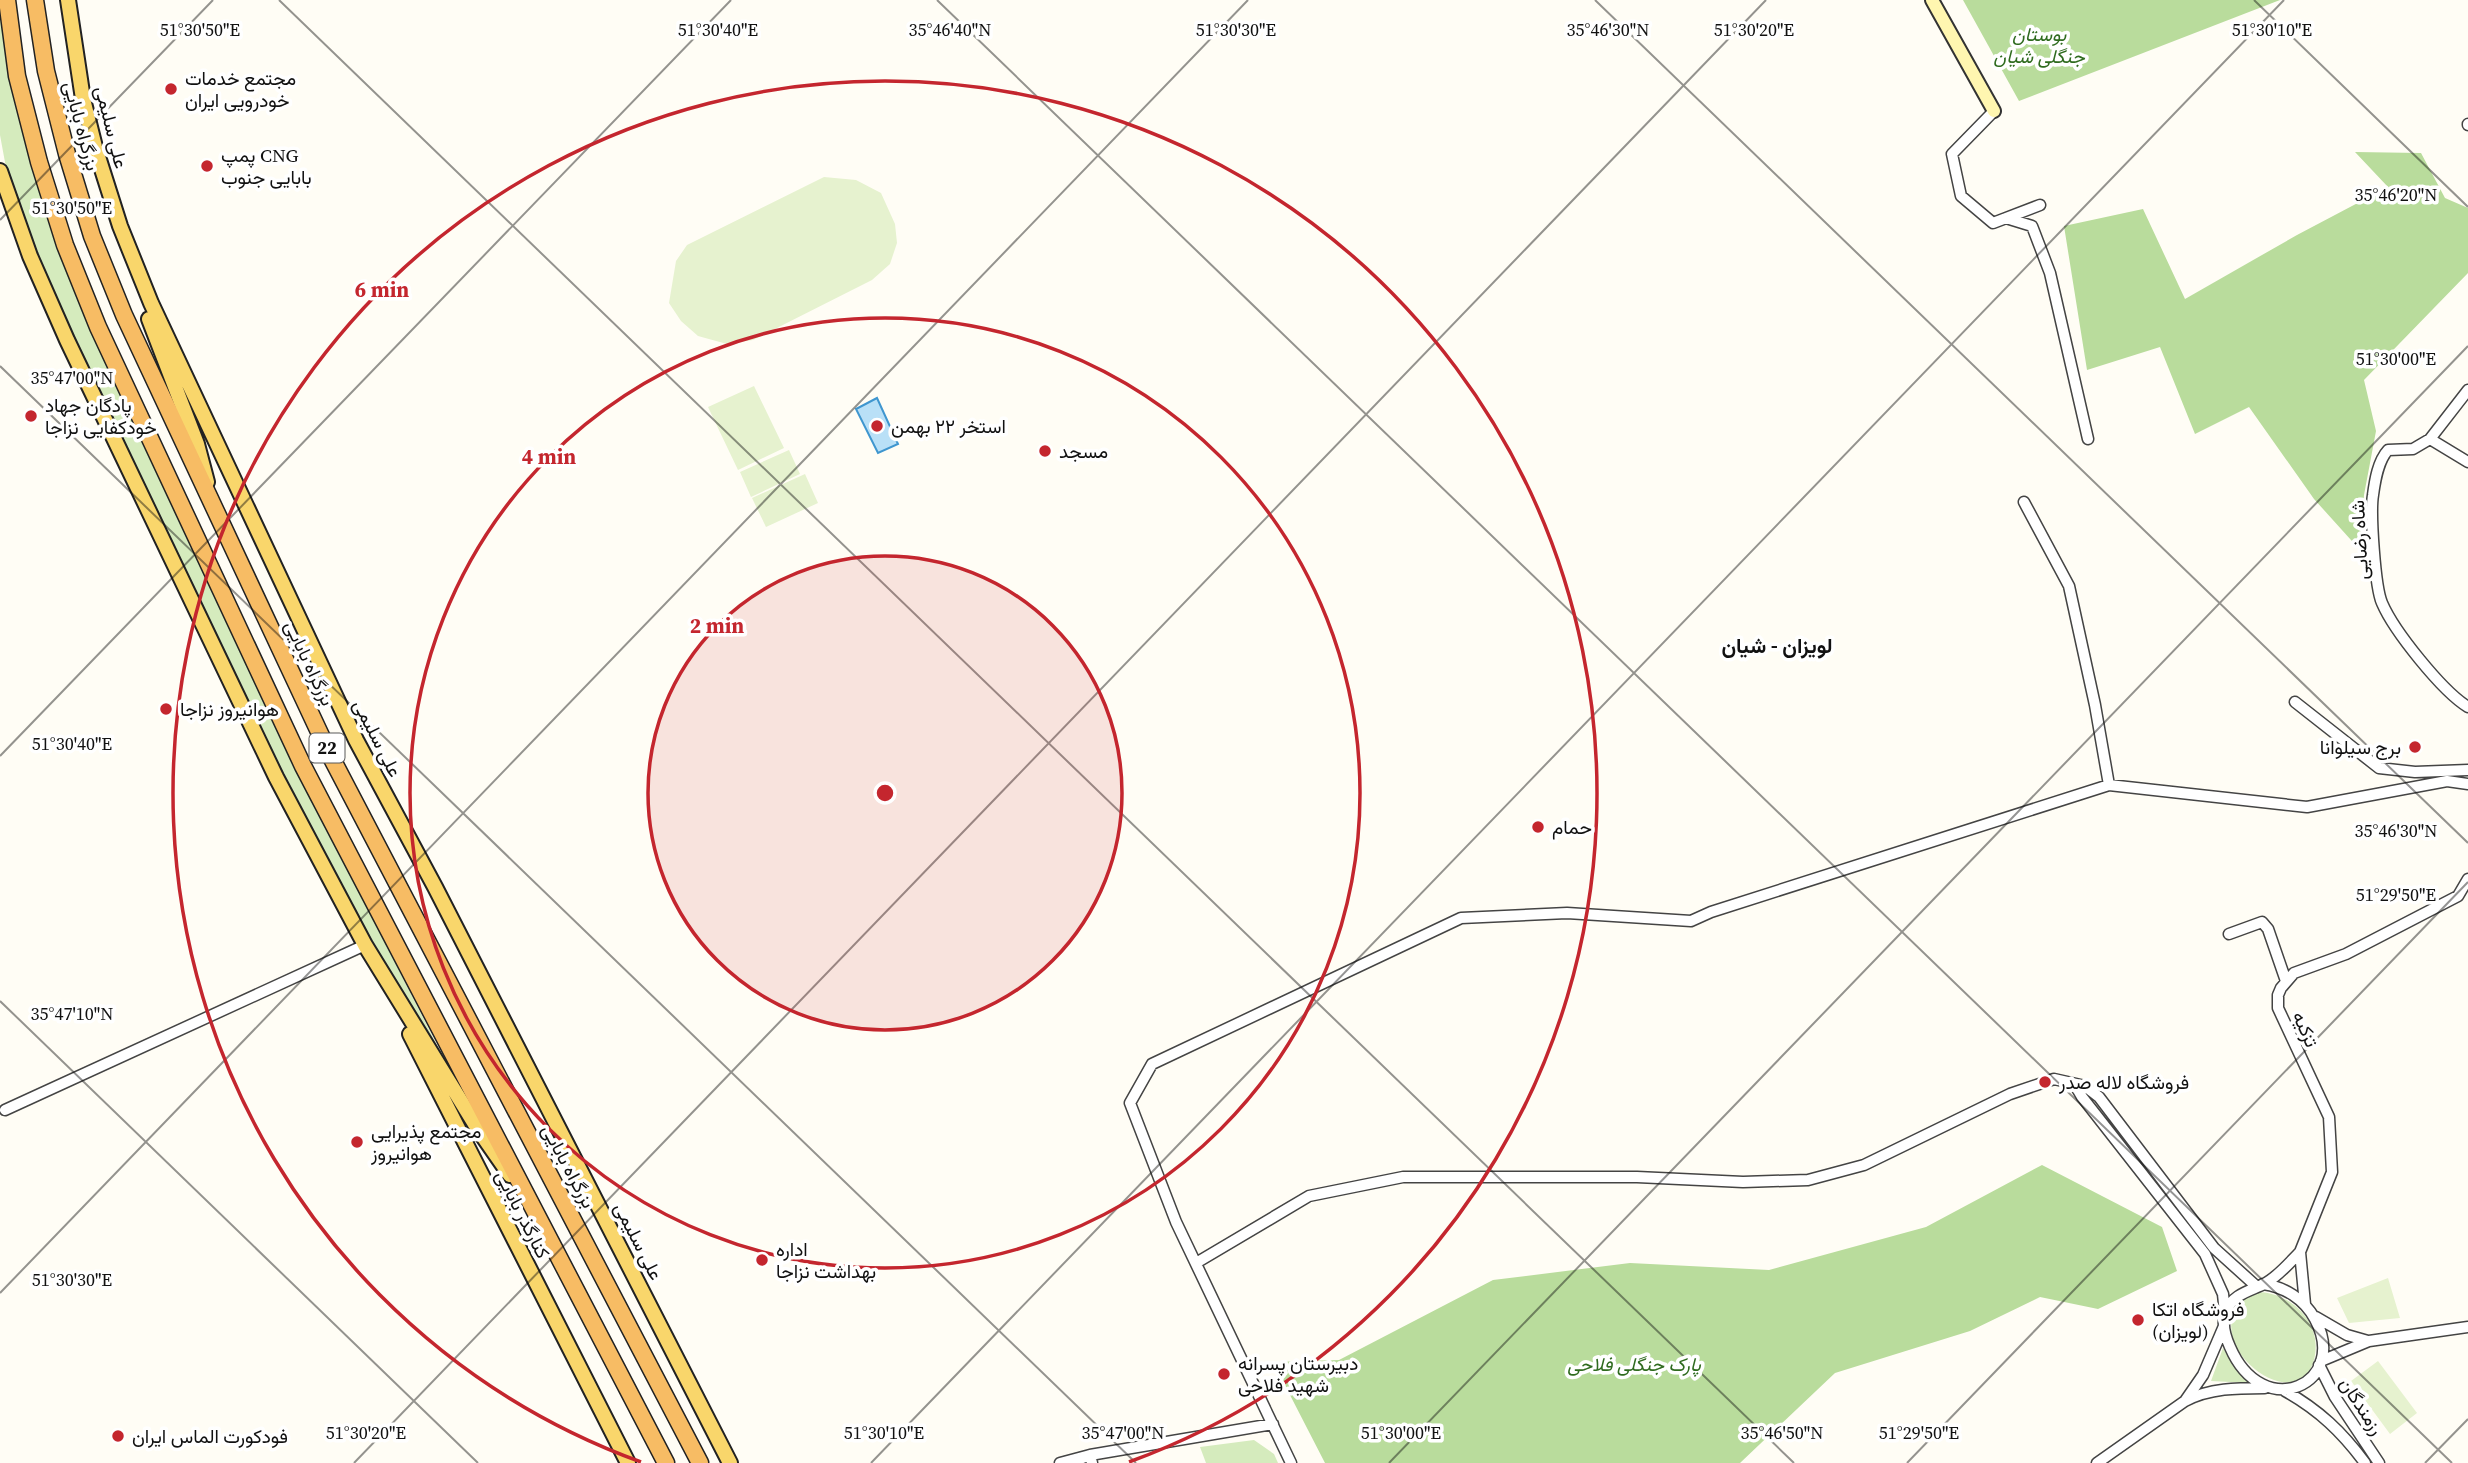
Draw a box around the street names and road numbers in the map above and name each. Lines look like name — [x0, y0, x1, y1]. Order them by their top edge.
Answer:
street label: بزرگراه بابایی — [58, 78, 106, 174]
street label: علی سلیمی — [89, 83, 135, 171]
street label: شاه رضایی — [2344, 499, 2374, 581]
street label: بزرگراه بابایی — [279, 616, 341, 710]
street label: علی سلیمی — [347, 695, 409, 781]
road number: 22 — [310, 734, 344, 762]
street label: تزکیه — [2287, 1007, 2325, 1051]
street label: بزرگراه بابایی — [536, 1119, 602, 1213]
street label: کنارگذر بابایی — [490, 1165, 556, 1263]
street label: علی سلیمی — [608, 1198, 670, 1284]
street label: رزمندگان — [2334, 1372, 2390, 1440]

